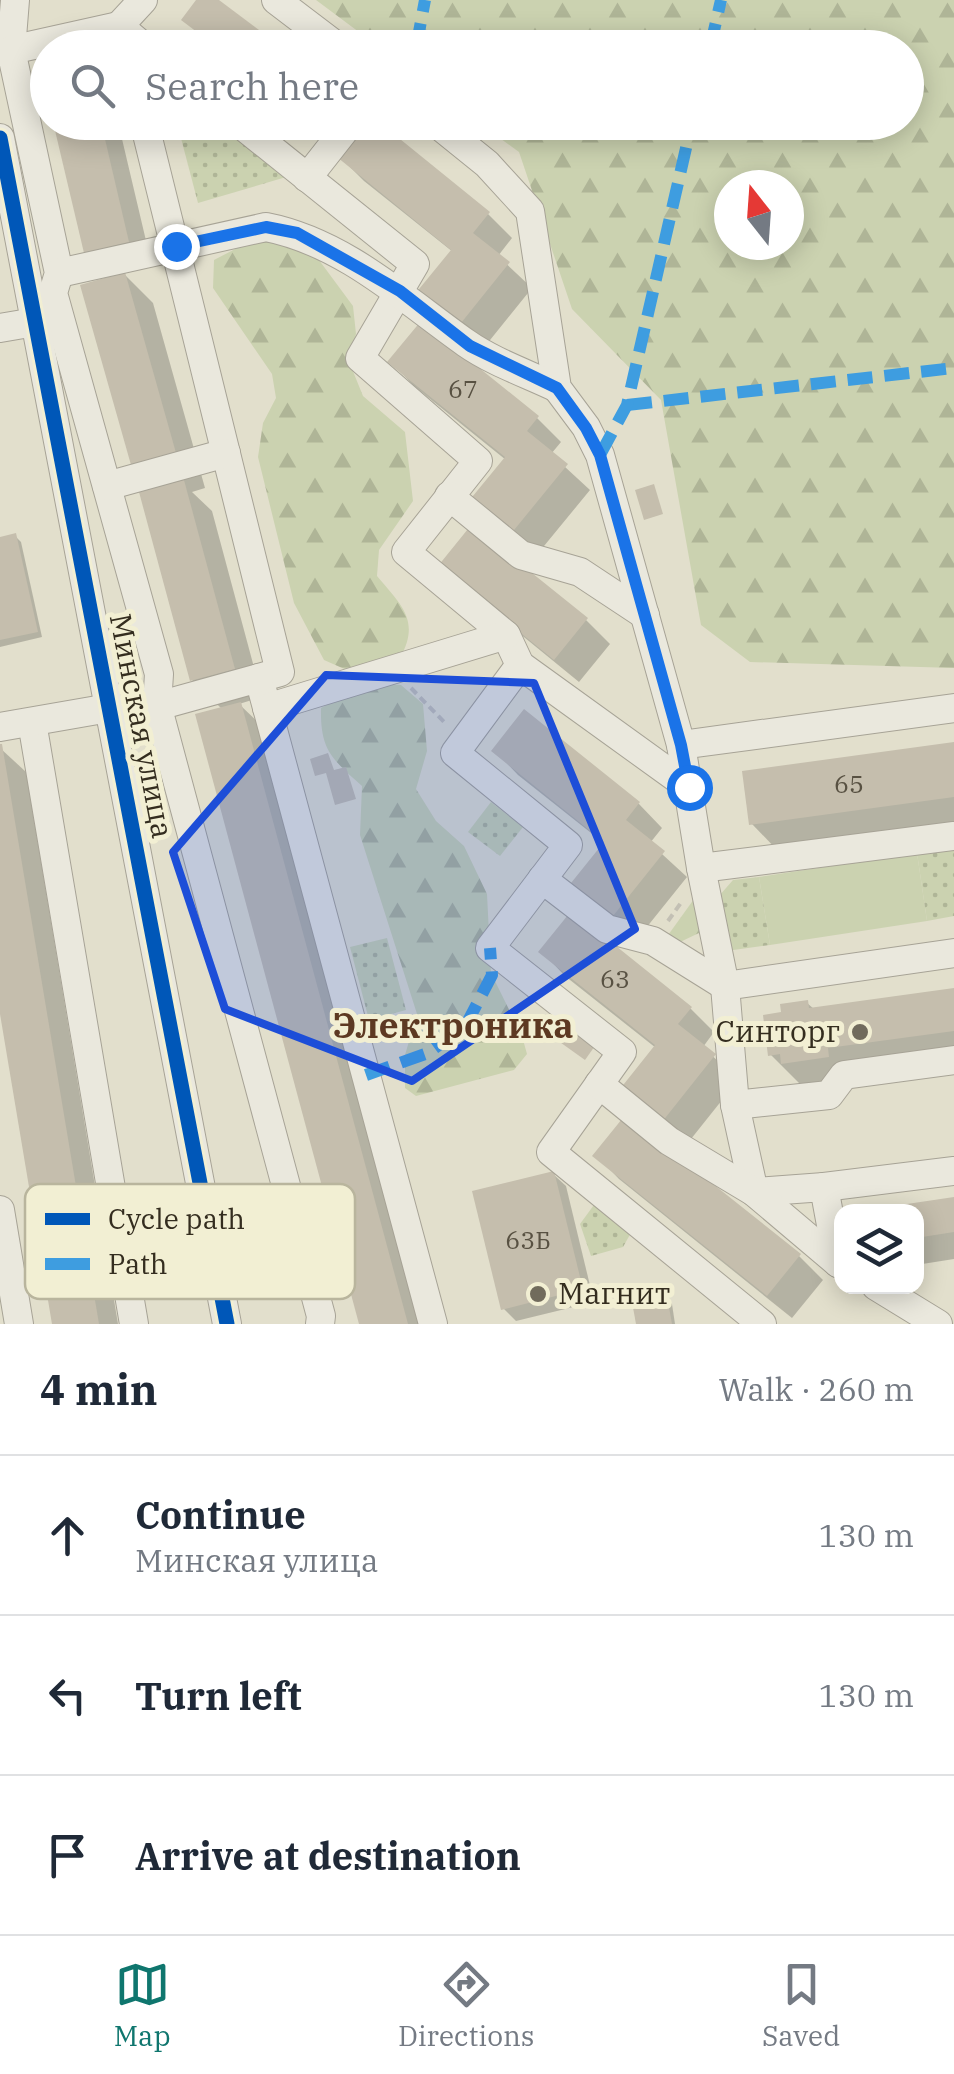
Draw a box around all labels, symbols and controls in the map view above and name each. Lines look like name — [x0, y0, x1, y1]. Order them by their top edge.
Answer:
search box — [30, 30, 924, 140]
icon: search — [65, 58, 120, 113]
text: Search here — [145, 61, 359, 110]
north arrow — [714, 170, 804, 260]
route end — [154, 224, 200, 270]
house number: 67 — [448, 372, 478, 405]
street label: Минская улица — [102, 610, 183, 841]
route start — [667, 765, 713, 811]
house number: 65 — [834, 767, 864, 800]
house number: 63 — [600, 962, 630, 995]
district label: Электроника — [333, 1002, 573, 1048]
place label: Синторг — [715, 1011, 840, 1050]
marker: Синторг — [849, 1021, 871, 1043]
legend — [25, 1184, 355, 1299]
text: Cycle path — [108, 1200, 245, 1237]
map controls — [834, 1204, 924, 1294]
button: layers — [834, 1204, 924, 1294]
house number: 63Б — [505, 1223, 551, 1256]
text: Path — [108, 1245, 167, 1282]
place label: Магнит — [558, 1273, 670, 1312]
marker: Магнит — [527, 1283, 549, 1305]
text: 4 min — [40, 1362, 158, 1417]
text: Walk · 260 m — [718, 1368, 914, 1410]
text: Continue — [135, 1490, 306, 1539]
icon: ahead — [40, 1508, 95, 1563]
text: 130 m — [818, 1514, 914, 1556]
text: Минская улица — [135, 1539, 378, 1581]
icon: left — [40, 1668, 95, 1723]
text: Turn left — [135, 1671, 302, 1720]
text: 130 m — [818, 1674, 914, 1716]
icon: arrive — [40, 1828, 95, 1883]
text: Arrive at destination — [135, 1831, 521, 1880]
tab: Map — [114, 1957, 171, 2054]
tab: Directions — [398, 1957, 535, 2054]
tab: Saved — [762, 1957, 840, 2054]

